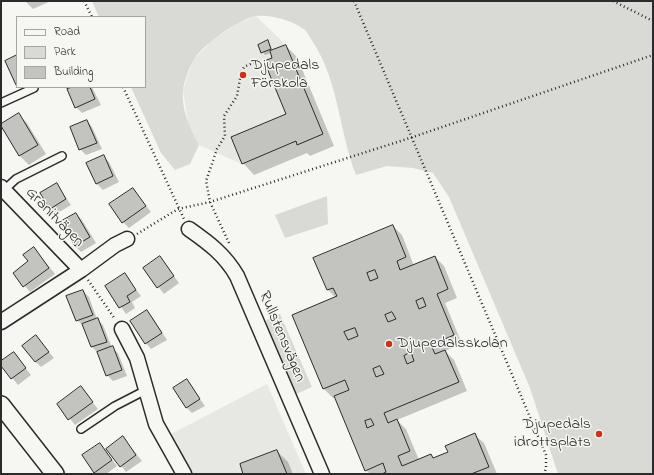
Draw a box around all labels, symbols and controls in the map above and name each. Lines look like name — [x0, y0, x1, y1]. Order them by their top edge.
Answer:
legend — [16, 16, 146, 88]
text: Road — [54, 23, 80, 41]
text: Park — [54, 43, 76, 61]
place label: Djupedals Förskola — [251, 56, 319, 94]
text: Building — [54, 63, 93, 81]
marker: Djupedals Förskola — [238, 70, 248, 80]
street label: Granitvägen — [21, 184, 87, 252]
street label: Rullstensvägen — [253, 289, 309, 385]
place label: Djupedalsskolan — [397, 334, 508, 354]
marker: Djupedalsskolan — [384, 339, 394, 349]
place label: Djupedals idrottsplats — [514, 415, 591, 453]
marker: Djupedals idrottsplats — [594, 429, 604, 439]

